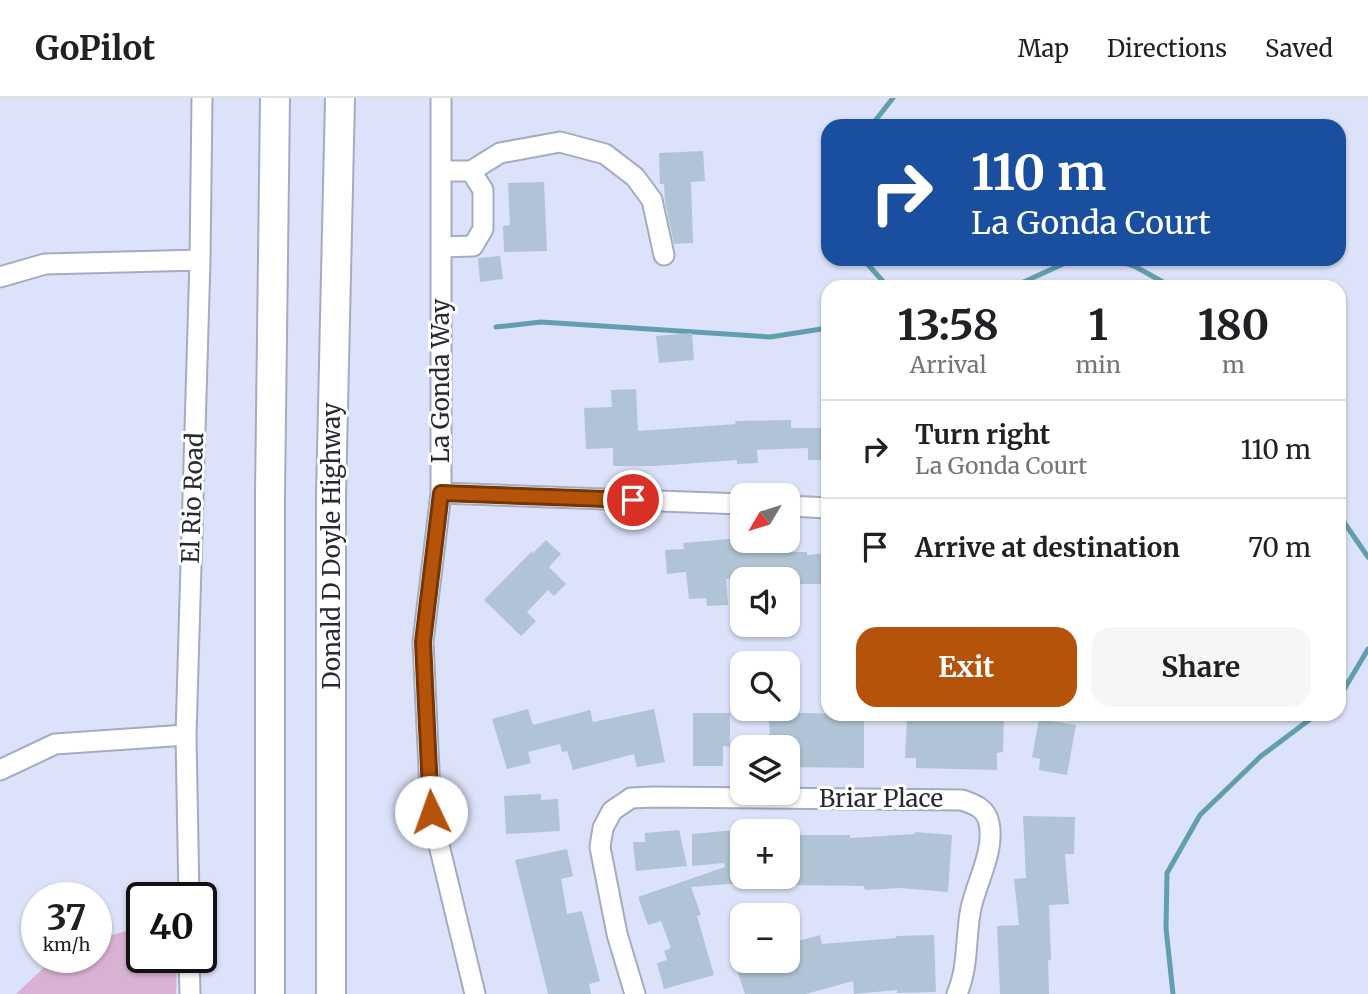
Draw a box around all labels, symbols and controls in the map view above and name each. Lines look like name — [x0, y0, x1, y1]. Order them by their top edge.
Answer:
text: GoPilot — [35, 28, 155, 69]
text: Map — [1018, 33, 1069, 64]
text: Directions — [1107, 33, 1227, 64]
text: Saved — [1265, 33, 1333, 64]
text: 110 m — [971, 142, 1106, 203]
icon: right — [856, 147, 947, 238]
text: La Gonda Court — [971, 203, 1211, 243]
street label: La Gonda Way — [425, 299, 456, 463]
text: 13:58 — [898, 299, 999, 351]
text: 1 — [1089, 299, 1108, 351]
text: 180 — [1198, 299, 1269, 351]
text: Arrival — [910, 350, 987, 379]
text: min — [1076, 350, 1121, 379]
text: m — [1222, 350, 1245, 379]
street label: Donald D Doyle Highway — [316, 402, 347, 690]
text: Turn right — [915, 418, 1050, 451]
icon: right — [856, 430, 894, 468]
street label: El Rio Road — [175, 432, 210, 564]
text: 110 m — [1241, 433, 1311, 466]
text: La Gonda Court — [915, 451, 1087, 480]
pin — [603, 470, 663, 530]
icon: arrive — [614, 481, 652, 519]
north arrow — [730, 483, 800, 553]
map controls — [730, 483, 800, 973]
icon: arrive — [856, 528, 894, 566]
text: Arrive at destination — [915, 531, 1180, 564]
text: 70 m — [1248, 531, 1311, 564]
button: sound — [730, 567, 800, 637]
button: Exit — [856, 627, 1077, 707]
button: Share — [1091, 627, 1311, 707]
button: search — [730, 651, 800, 721]
button: layers — [730, 735, 800, 805]
position arrow — [394, 775, 468, 849]
street label: Briar Place — [819, 783, 943, 814]
button: + — [730, 819, 800, 889]
speed limit sign: 40 — [126, 882, 217, 973]
text: 37 — [47, 896, 86, 940]
button: − — [730, 903, 800, 973]
text: km/h — [43, 933, 90, 956]

